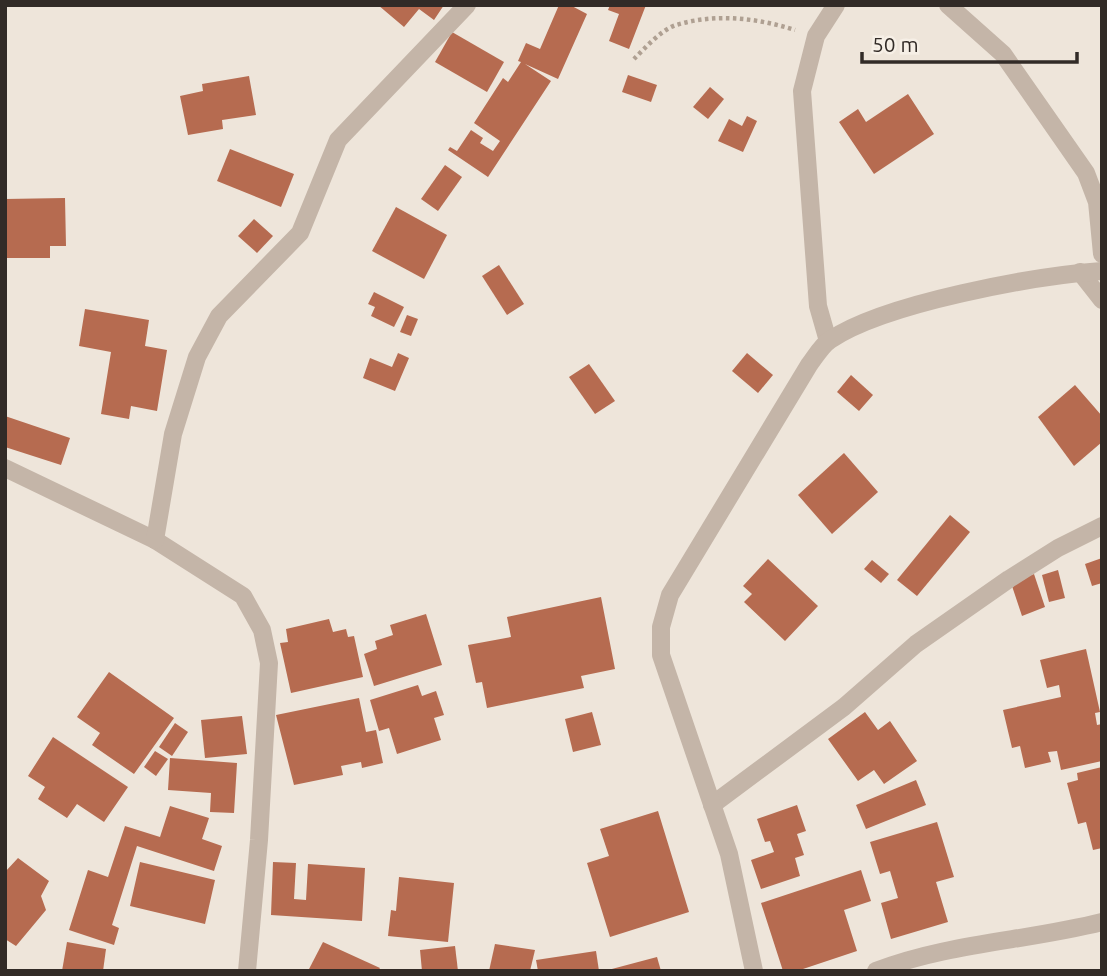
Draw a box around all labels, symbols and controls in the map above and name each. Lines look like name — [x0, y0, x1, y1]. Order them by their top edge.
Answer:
scale bar — [862, 21, 1077, 65]
text: 50 m — [872, 32, 919, 56]

